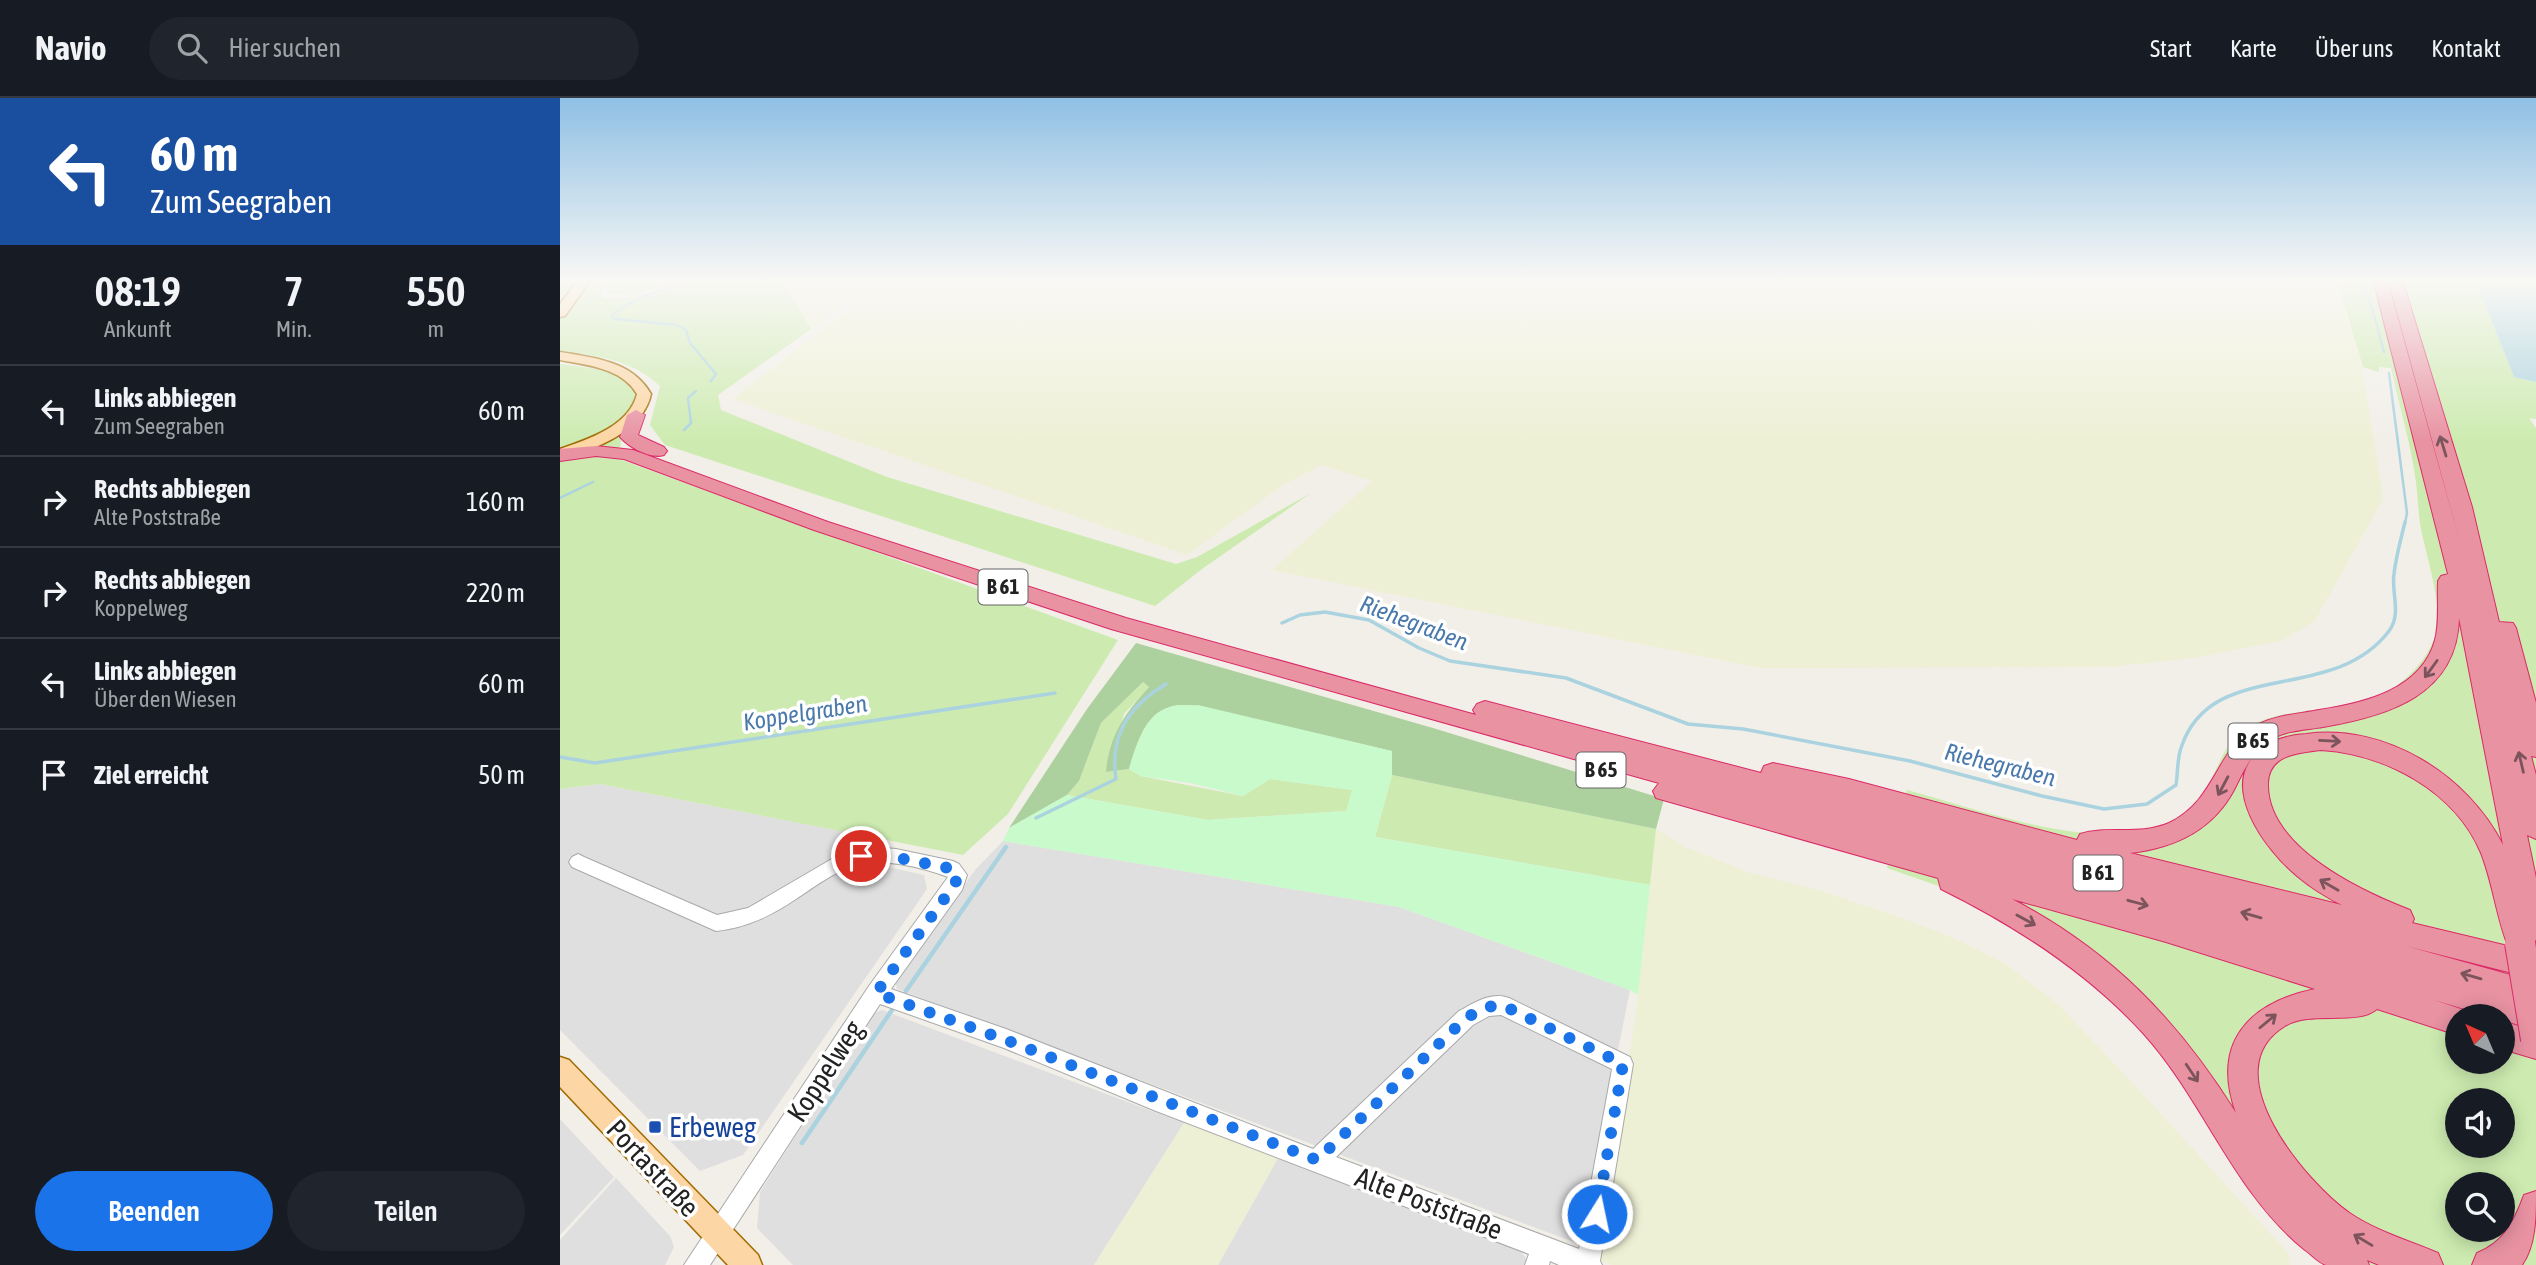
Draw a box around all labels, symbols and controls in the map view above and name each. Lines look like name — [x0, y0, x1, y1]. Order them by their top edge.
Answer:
search box — [149, 17, 639, 80]
text: Navio — [35, 29, 107, 67]
icon: search — [173, 29, 211, 67]
text: Hier suchen — [229, 33, 341, 63]
text: Start — [2150, 35, 2192, 62]
text: Karte — [2230, 35, 2277, 62]
text: Über uns — [2315, 35, 2393, 62]
text: Kontakt — [2431, 35, 2501, 62]
text: 60 m — [150, 125, 238, 181]
icon: left — [35, 126, 126, 217]
text: Zum Seegraben — [150, 183, 332, 220]
text: 08:19 — [95, 267, 181, 315]
text: 7 — [284, 267, 303, 315]
text: 550 — [406, 267, 465, 315]
text: Ankunft — [104, 316, 172, 342]
text: Min. — [276, 316, 312, 342]
text: m — [428, 316, 444, 342]
text: Links abbiegen — [94, 383, 236, 413]
icon: left — [35, 392, 73, 430]
text: 60 m — [478, 396, 525, 426]
text: Zum Seegraben — [94, 413, 225, 439]
one-way arrow — [2436, 435, 2449, 457]
text: Rechts abbiegen — [94, 474, 251, 504]
icon: right — [35, 483, 73, 521]
text: 160 m — [466, 487, 525, 517]
text: Alte Poststraße — [94, 504, 221, 530]
text: Rechts abbiegen — [94, 565, 251, 595]
road number: B 61 — [978, 570, 1027, 604]
icon: right — [35, 574, 73, 612]
text: 220 m — [466, 578, 525, 608]
water label: Riehegraben — [1356, 590, 1472, 656]
text: Koppelweg — [94, 595, 188, 621]
text: Links abbiegen — [94, 656, 236, 686]
one-way arrow — [2424, 660, 2439, 679]
icon: left — [35, 665, 73, 703]
text: 60 m — [478, 669, 525, 699]
text: Über den Wiesen — [94, 686, 237, 712]
water label: Koppelgraben — [741, 689, 869, 736]
road number: B 65 — [2228, 724, 2278, 758]
one-way arrow — [2318, 735, 2341, 748]
water label: Riehegraben — [1942, 738, 2059, 791]
one-way arrow — [2513, 751, 2527, 774]
road number: B 65 — [1576, 752, 1626, 788]
icon: arrive — [35, 756, 73, 794]
text: Ziel erreicht — [94, 760, 209, 790]
text: 50 m — [478, 760, 525, 790]
one-way arrow — [2215, 775, 2229, 795]
pin — [831, 826, 891, 886]
icon: arrive — [842, 837, 880, 875]
road number: B 61 — [2074, 856, 2122, 890]
one-way arrow — [2320, 878, 2340, 892]
one-way arrow — [2127, 897, 2149, 910]
one-way arrow — [2241, 908, 2263, 921]
one-way arrow — [2016, 913, 2036, 927]
one-way arrow — [2460, 969, 2482, 982]
north arrow — [2445, 1004, 2515, 1074]
map controls — [2445, 1004, 2515, 1242]
one-way arrow — [2258, 1013, 2276, 1029]
street label: Koppelweg — [781, 1015, 869, 1127]
one-way arrow — [2185, 1063, 2199, 1083]
button: sound — [2445, 1088, 2515, 1158]
place label: Erbeweg — [669, 1111, 756, 1143]
street label: Portastraße — [600, 1113, 706, 1223]
marker: Erbeweg — [647, 1119, 663, 1135]
street label: Alte Poststraße — [1351, 1160, 1507, 1246]
button: Beenden — [35, 1171, 273, 1251]
button: Teilen — [287, 1171, 525, 1251]
button: search — [2445, 1172, 2515, 1242]
position arrow — [1560, 1177, 1634, 1251]
one-way arrow — [2354, 1233, 2374, 1247]

